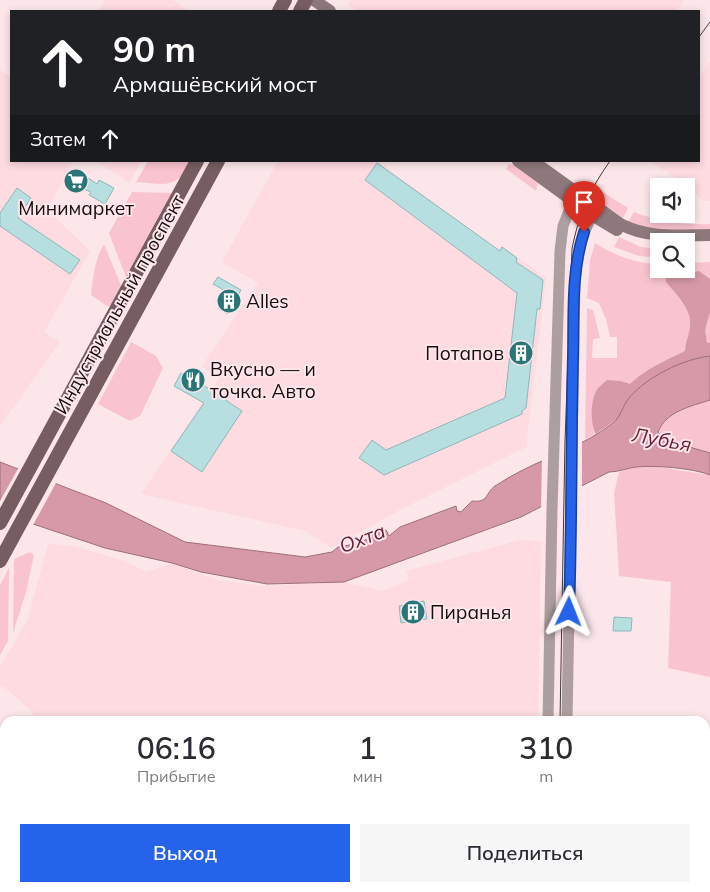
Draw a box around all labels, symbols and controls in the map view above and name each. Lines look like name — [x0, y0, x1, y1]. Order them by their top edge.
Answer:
text: 90 m — [113, 27, 196, 71]
icon: ahead — [30, 30, 95, 95]
text: Армашёвский мост — [113, 70, 317, 98]
icon: ahead — [96, 125, 124, 153]
text: Затем — [30, 127, 86, 151]
supermarket icon: Минимаркет — [63, 168, 89, 194]
map controls — [650, 178, 695, 278]
button: sound — [650, 178, 695, 223]
pin — [563, 181, 605, 232]
icon: arrive — [570, 188, 598, 216]
street label: Индустриальный проспект — [48, 190, 190, 418]
place label: Минимаркет — [18, 196, 134, 220]
button: search — [650, 233, 695, 278]
building icon: Alles — [216, 288, 242, 314]
place label: Alles — [246, 289, 289, 313]
building icon: Потапов — [508, 340, 534, 366]
place label: Потапов — [425, 341, 504, 365]
place label: Вкусно — и точка. Авто — [210, 357, 316, 403]
restaurant icon: Вкусно — и точка. Авто — [180, 367, 206, 393]
water label: Лубья — [629, 421, 694, 457]
water label: Охта — [335, 518, 389, 558]
position arrow — [542, 585, 594, 637]
building icon: Пиранья — [400, 599, 426, 625]
place label: Пиранья — [430, 600, 511, 624]
text: 06:16 — [137, 729, 216, 767]
text: 1 — [359, 729, 377, 767]
text: 310 — [519, 729, 573, 767]
text: Прибытие — [137, 766, 216, 786]
text: мин — [353, 766, 382, 786]
text: m — [539, 766, 553, 786]
button: Выход — [20, 824, 350, 882]
button: Поделиться — [360, 824, 690, 882]

